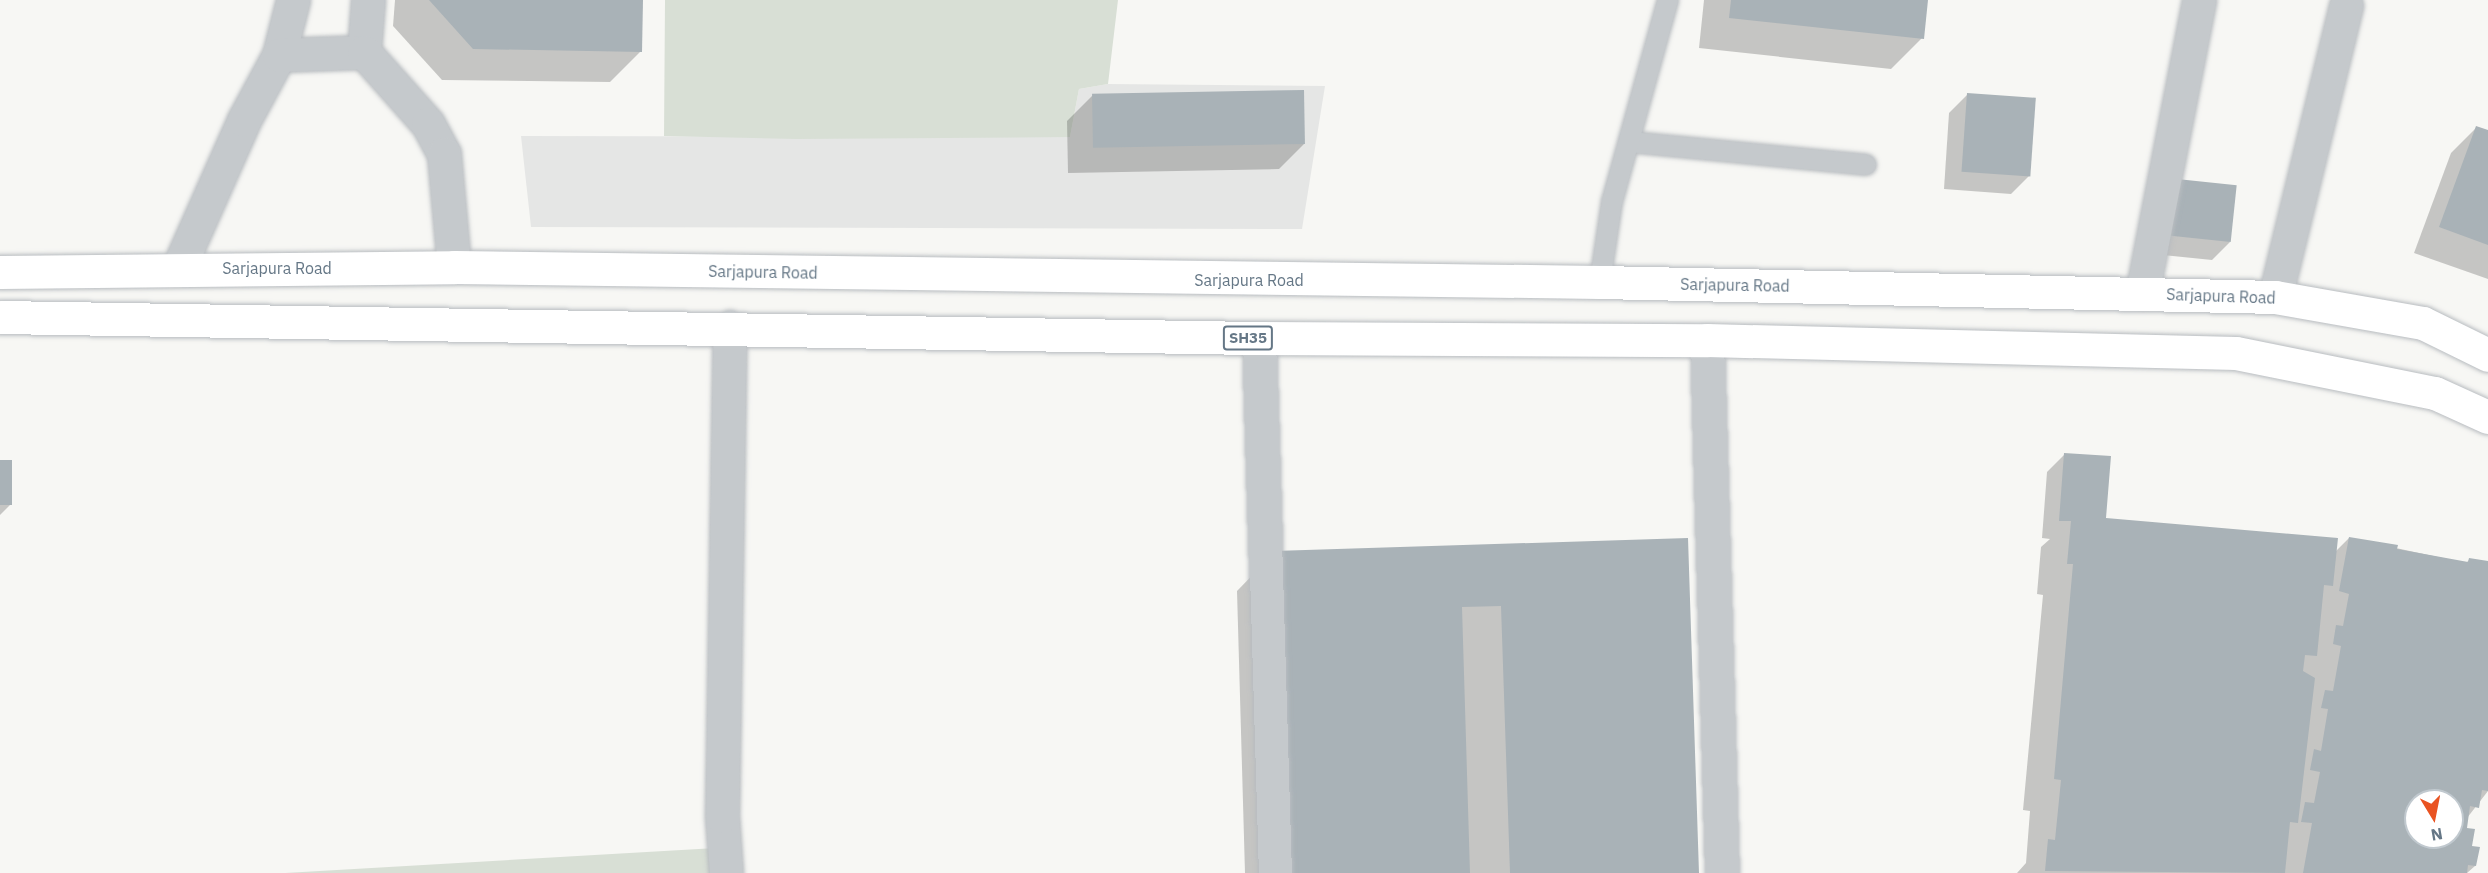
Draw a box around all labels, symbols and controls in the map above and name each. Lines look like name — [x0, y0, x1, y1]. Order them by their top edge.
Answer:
street label: Sarjapura Road — [222, 258, 332, 278]
street label: Sarjapura Road — [708, 261, 818, 283]
street label: Sarjapura Road — [1194, 270, 1304, 290]
street label: Sarjapura Road — [1680, 274, 1790, 296]
street label: Sarjapura Road — [2166, 284, 2276, 308]
road number: SH35 — [1222, 326, 1274, 350]
north arrow — [2404, 789, 2464, 849]
text: N — [2429, 824, 2444, 846]

